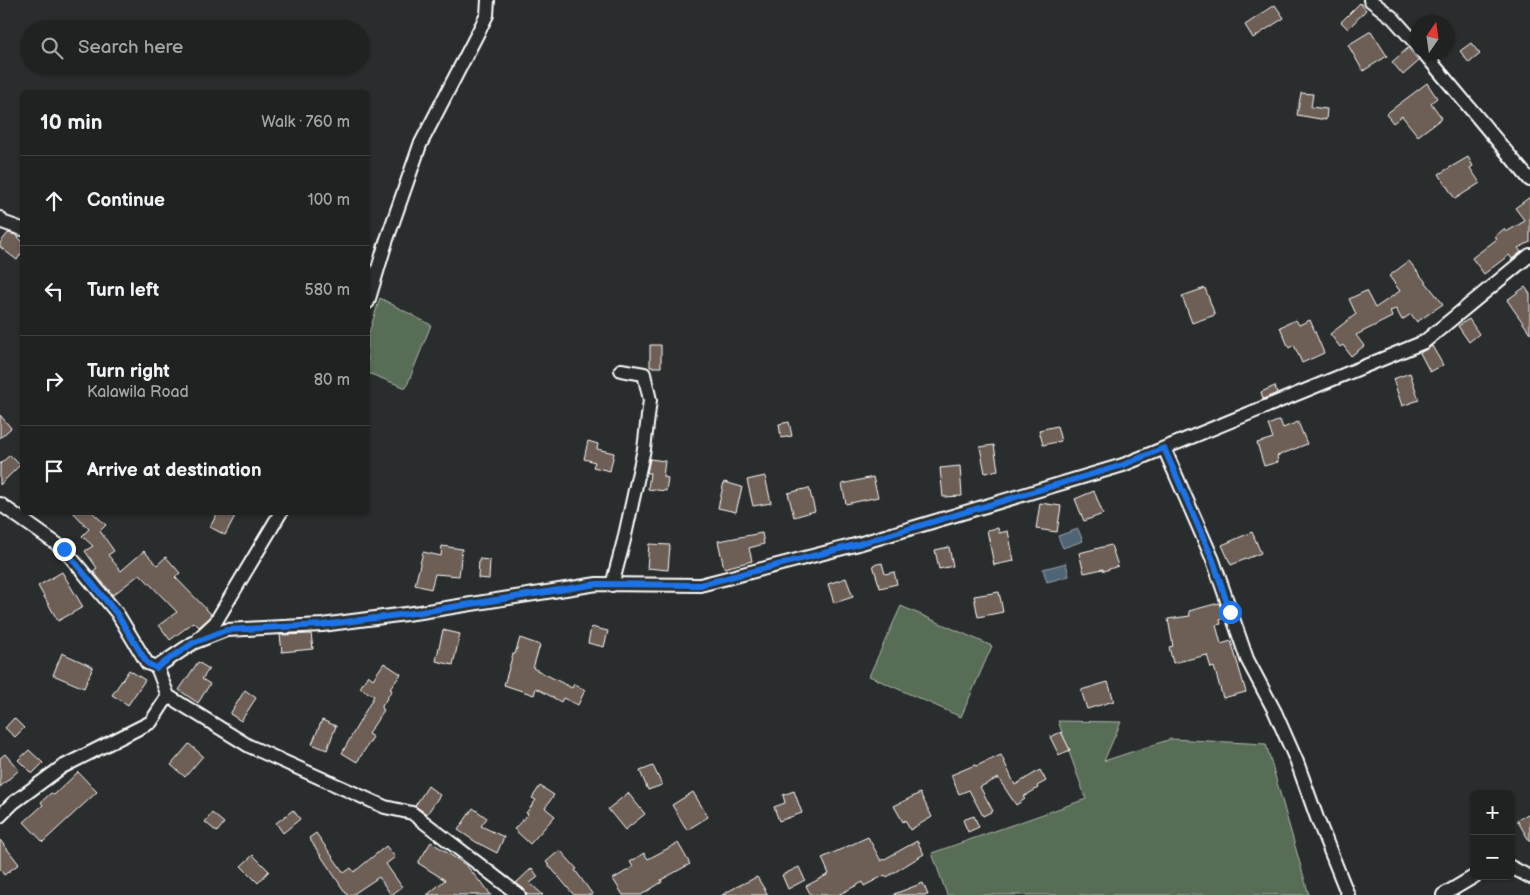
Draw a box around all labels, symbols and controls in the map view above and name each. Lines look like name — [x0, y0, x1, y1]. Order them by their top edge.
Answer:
north arrow — [1410, 15, 1455, 60]
search box — [20, 20, 370, 75]
icon: search — [38, 34, 66, 62]
text: Search here — [78, 36, 183, 59]
text: 10 min — [40, 110, 102, 135]
text: Walk · 760 m — [261, 113, 350, 132]
icon: ahead — [40, 187, 68, 215]
text: Continue — [87, 189, 165, 212]
text: 100 m — [307, 191, 350, 210]
icon: left — [40, 277, 68, 305]
text: Turn left — [87, 279, 159, 302]
text: 580 m — [305, 281, 350, 300]
text: Turn right — [87, 360, 170, 383]
icon: right — [40, 367, 68, 395]
text: 80 m — [314, 371, 350, 390]
text: Kalawila Road — [87, 383, 189, 402]
icon: arrive — [40, 457, 68, 485]
text: Arrive at destination — [87, 459, 262, 482]
route end — [53, 538, 76, 561]
route start — [1219, 601, 1242, 624]
map controls — [1470, 790, 1515, 880]
button: + — [1470, 790, 1515, 835]
button: − — [1470, 835, 1515, 880]

